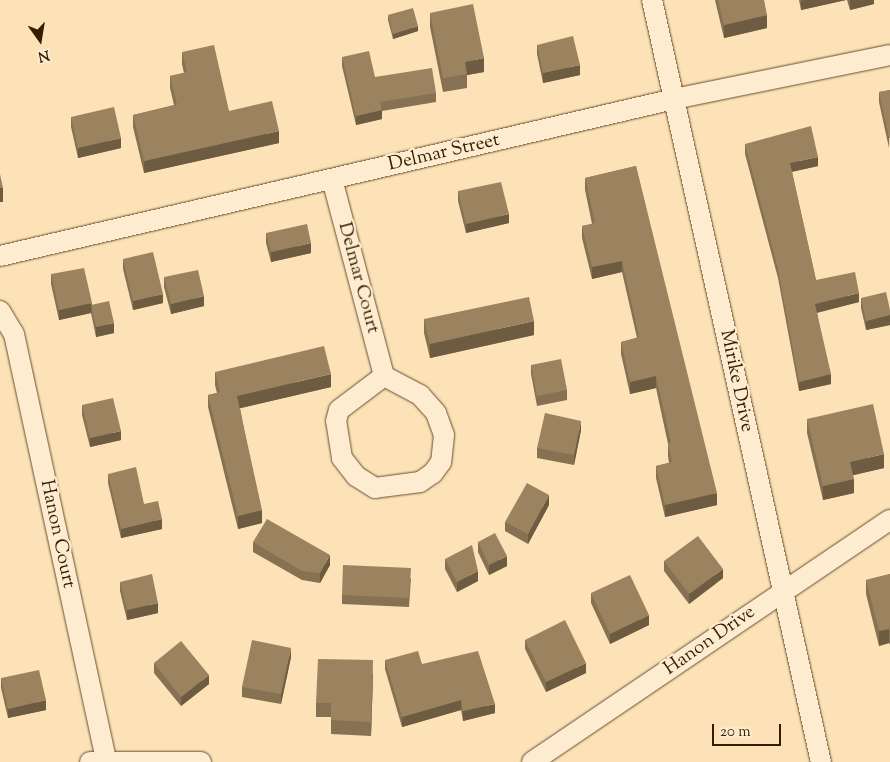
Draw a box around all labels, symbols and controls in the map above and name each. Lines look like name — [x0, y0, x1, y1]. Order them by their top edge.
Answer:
north arrow — [15, 15, 65, 65]
text: N — [36, 44, 51, 66]
street label: Delmar Street — [386, 129, 502, 177]
street label: Delmar Court — [332, 220, 384, 336]
street label: Mirike Drive — [714, 328, 758, 434]
street label: Hanon Court — [34, 478, 80, 590]
street label: Hanon Drive — [660, 601, 760, 681]
scale bar — [715, 714, 784, 746]
text: 20 m — [720, 722, 751, 743]

